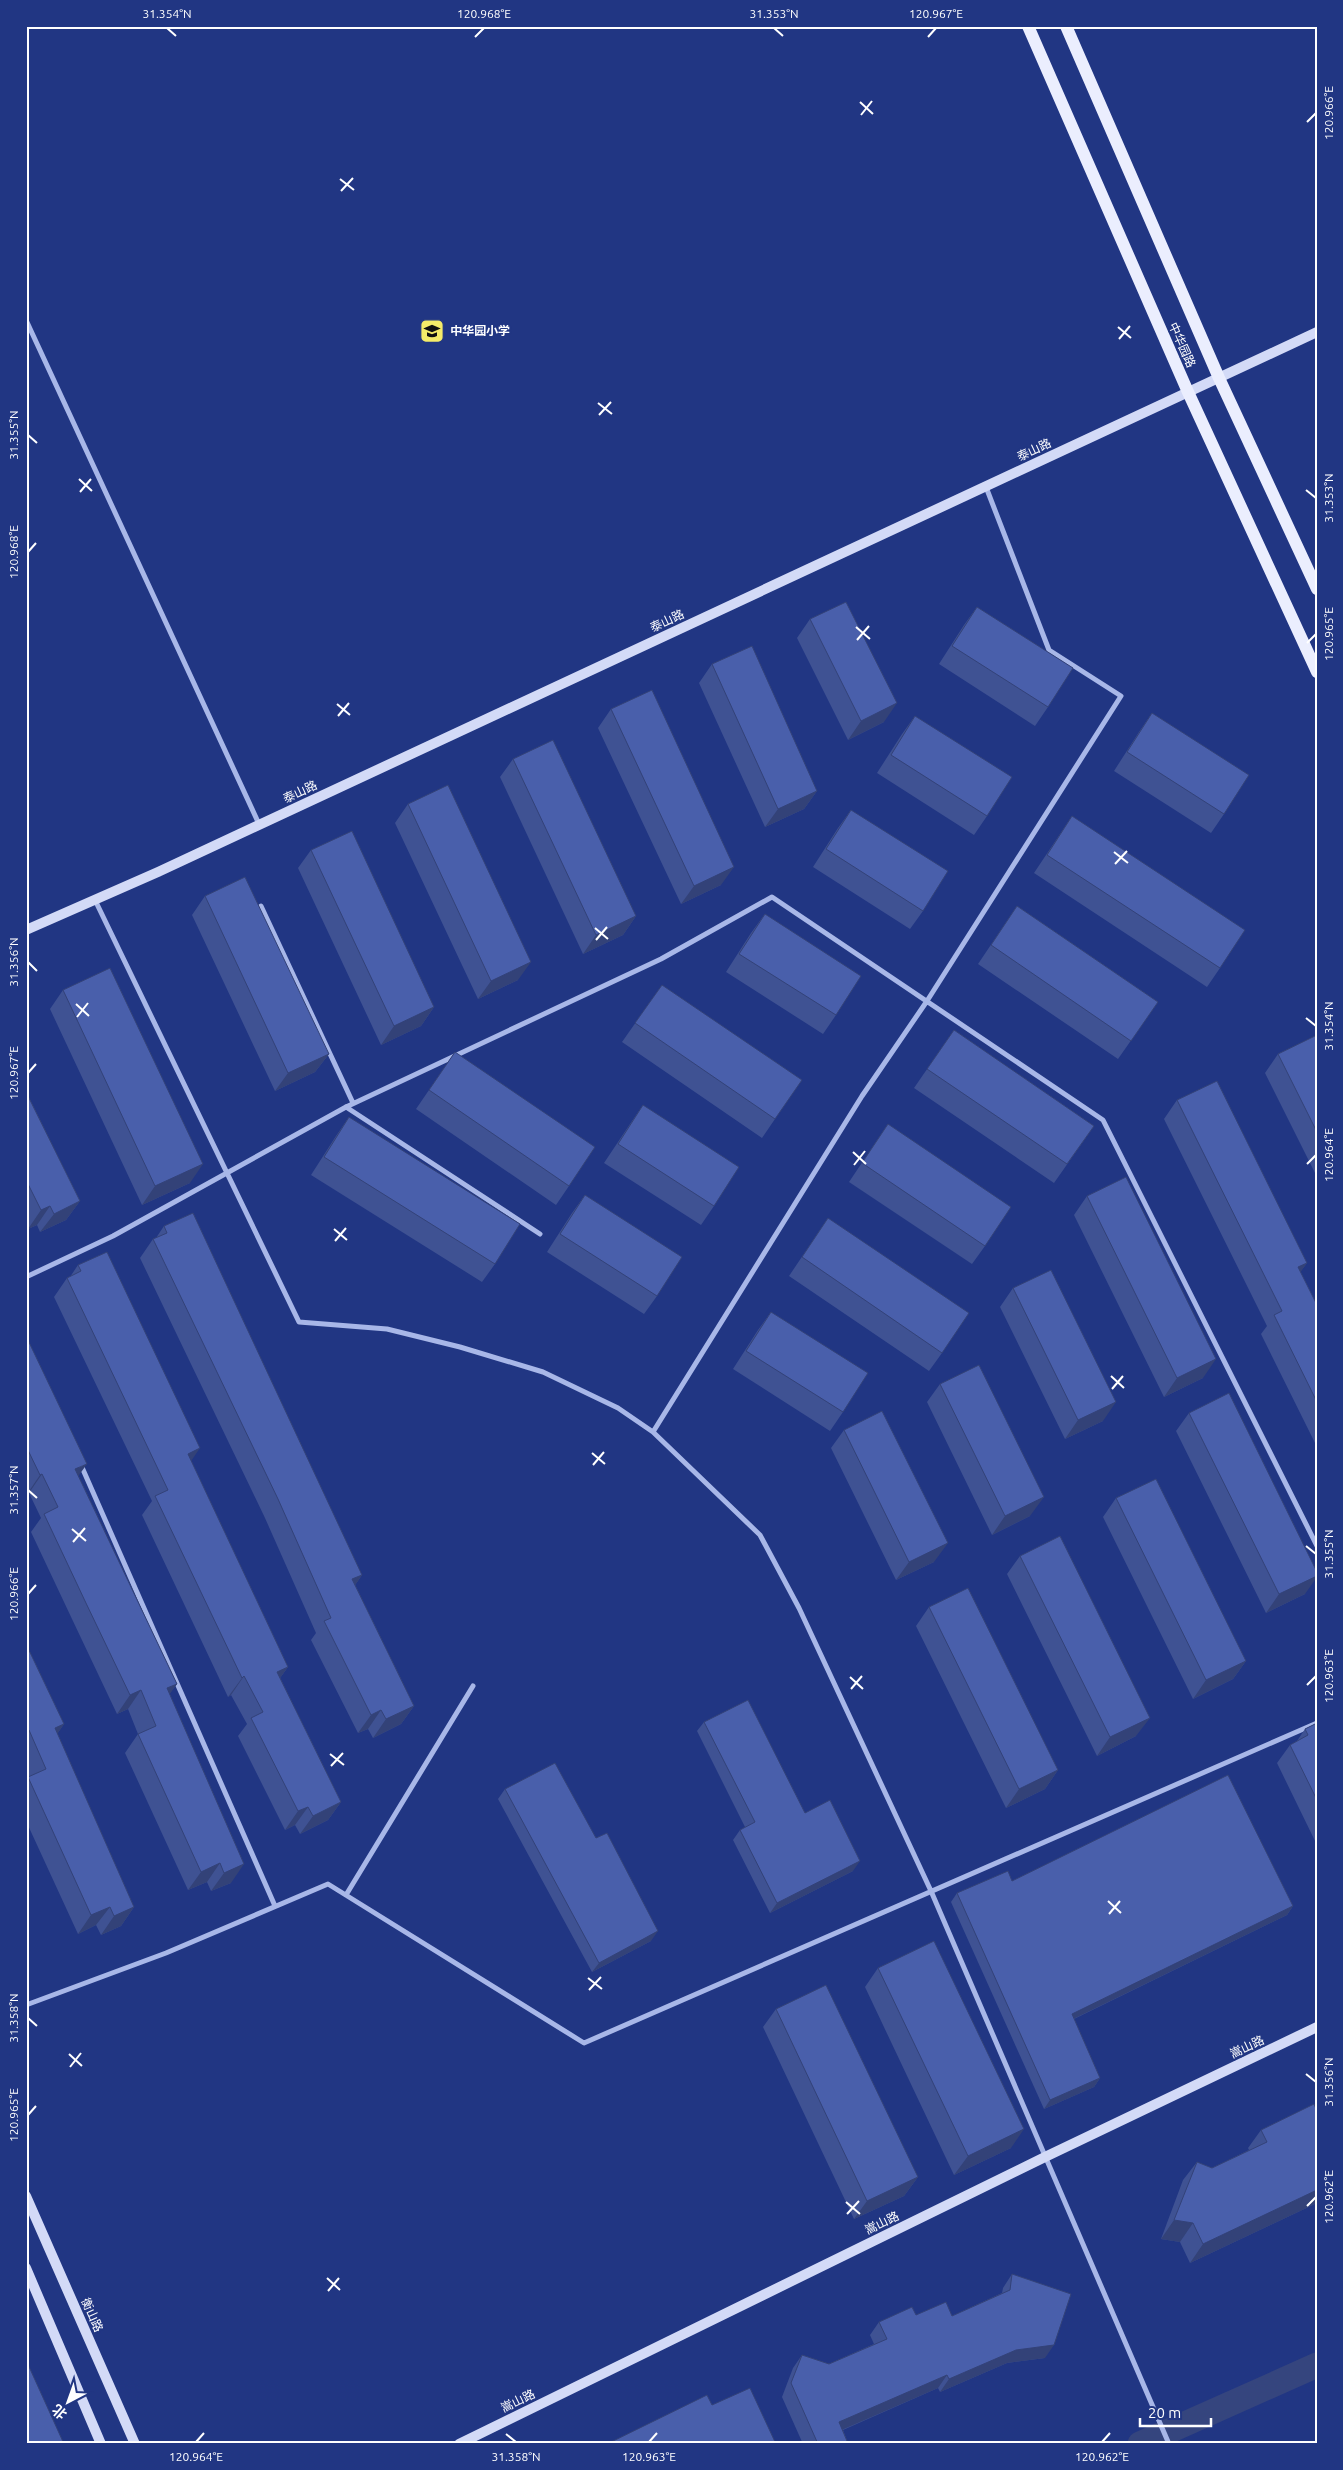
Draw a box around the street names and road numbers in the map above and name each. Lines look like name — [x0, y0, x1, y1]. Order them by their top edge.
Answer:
street label: 中华园路 — [1167, 320, 1198, 369]
street label: 泰山路 — [1015, 436, 1053, 463]
street label: 泰山路 — [648, 607, 686, 634]
street label: 泰山路 — [281, 778, 319, 805]
street label: 嵩山路 — [1228, 2033, 1266, 2060]
street label: 嵩山路 — [863, 2209, 901, 2236]
street label: 衡山路 — [79, 2296, 106, 2334]
street label: 嵩山路 — [499, 2387, 537, 2414]

